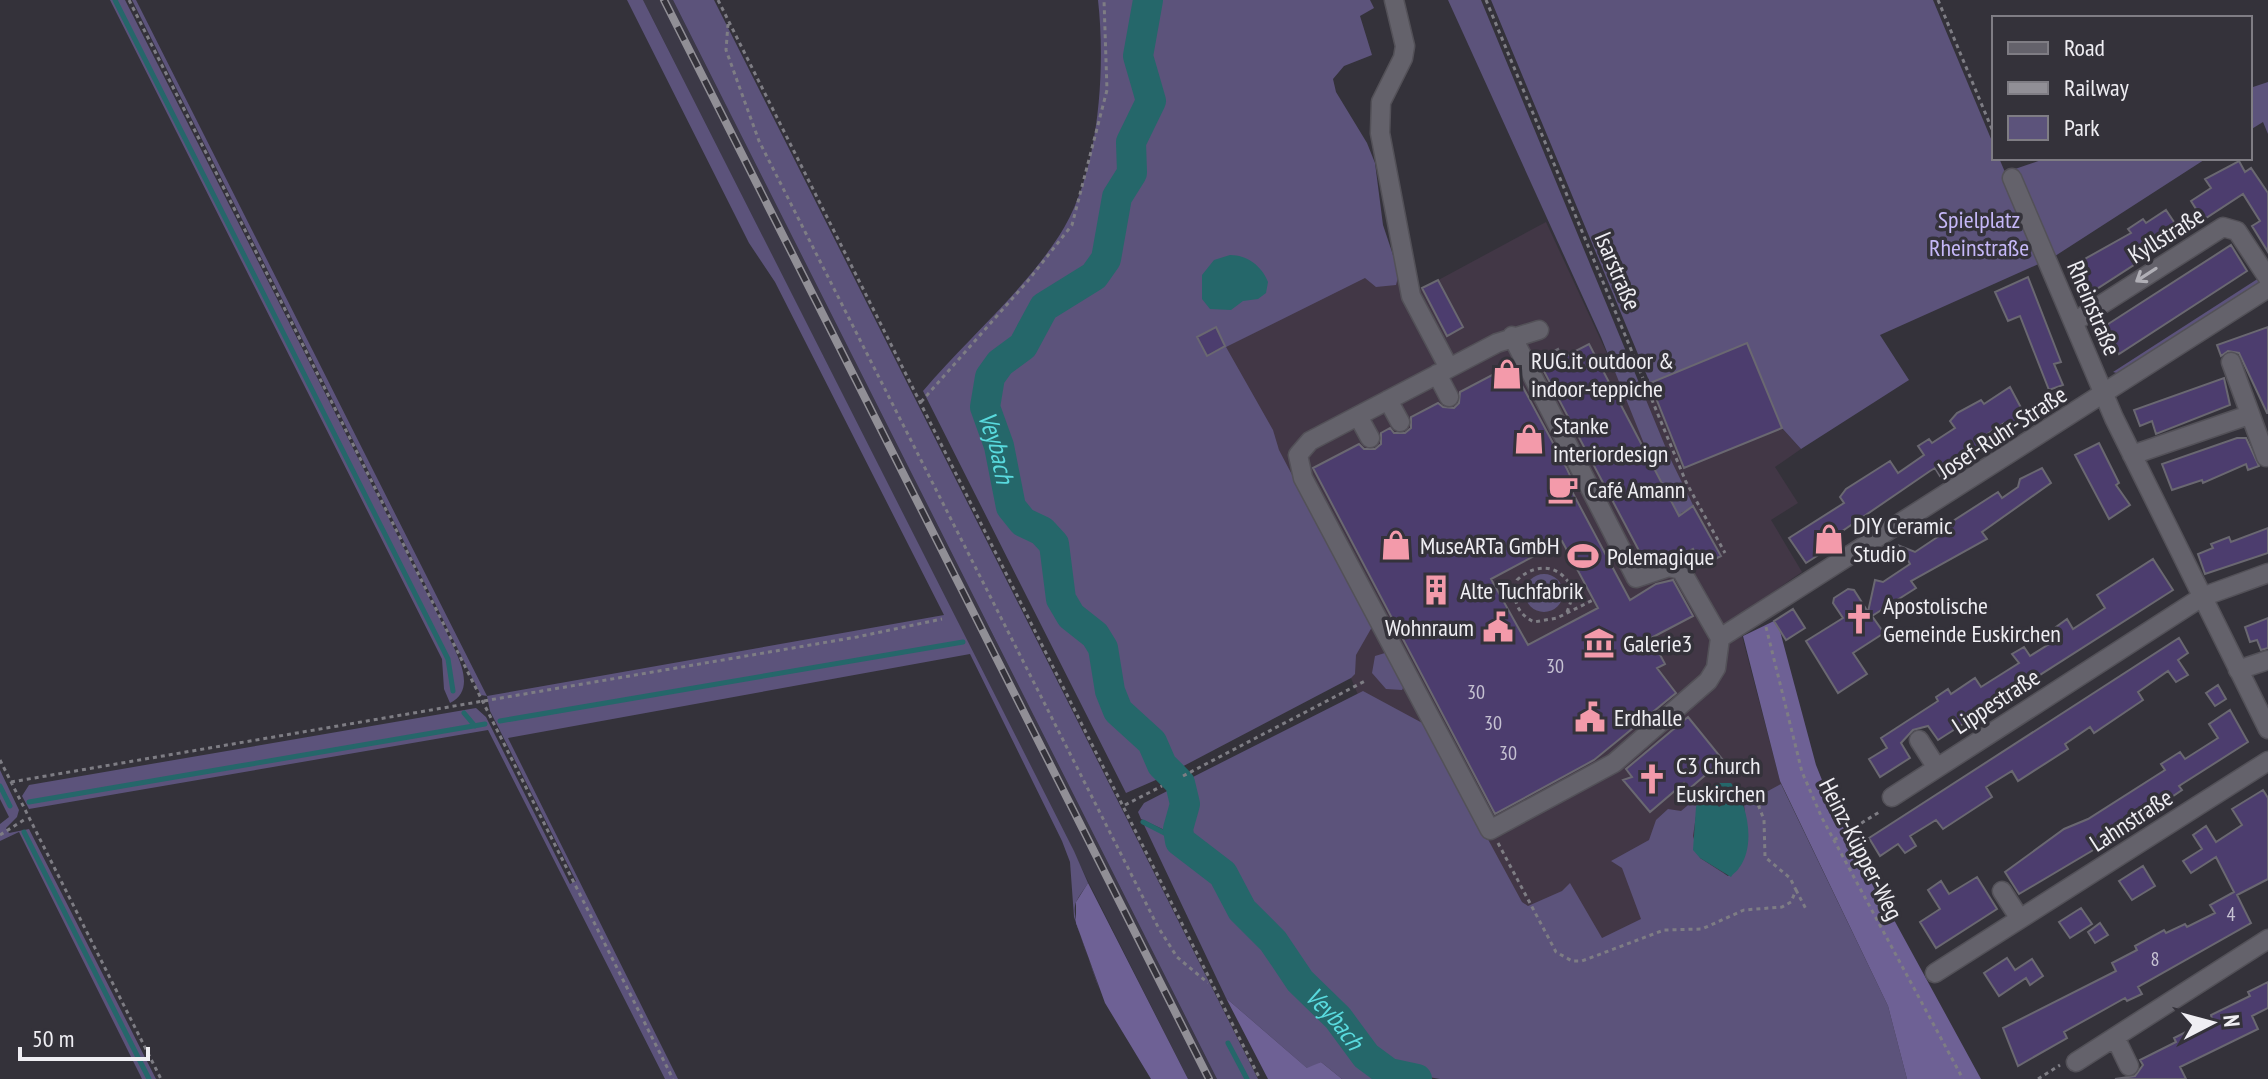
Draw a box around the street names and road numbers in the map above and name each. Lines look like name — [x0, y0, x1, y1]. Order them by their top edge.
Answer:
street label: Kyllstraße — [2122, 200, 2210, 270]
street label: Isarstraße — [1588, 227, 1648, 315]
street label: Rheinstraße — [2060, 256, 2128, 360]
street label: Josef-Ruhr-Straße — [1931, 379, 2073, 486]
street label: Lippestraße — [1946, 661, 2046, 741]
street label: Heinz-Küpper-Weg — [1812, 773, 1910, 925]
street label: Lahnstraße — [2084, 782, 2178, 858]

